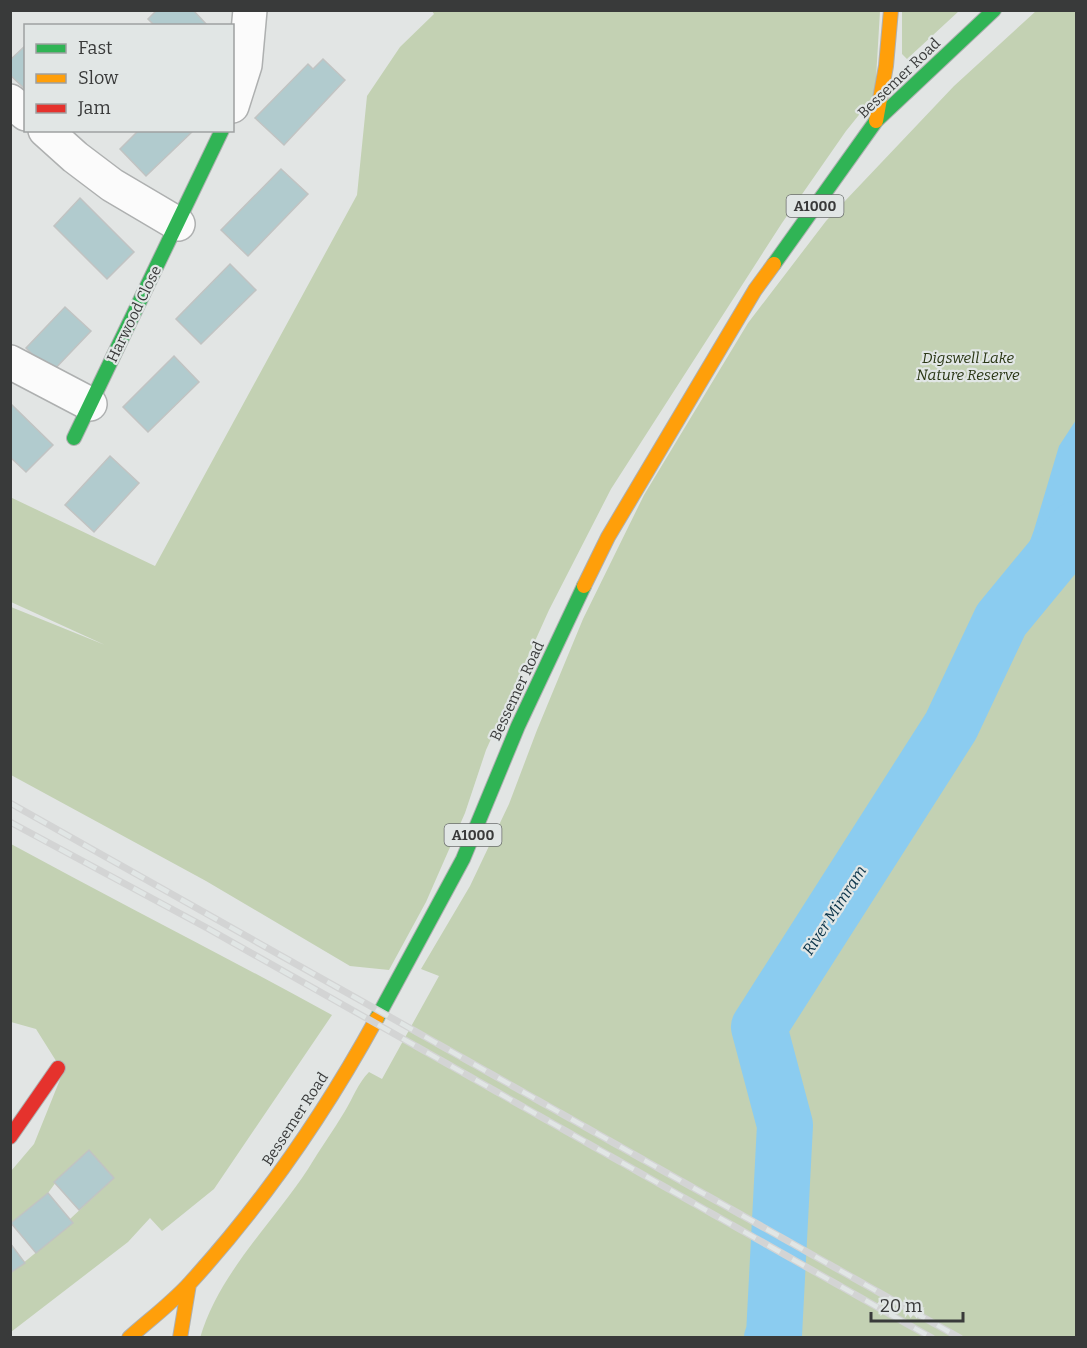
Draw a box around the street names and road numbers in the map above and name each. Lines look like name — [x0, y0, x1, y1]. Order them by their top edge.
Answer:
street label: Bessemer Road — [854, 34, 944, 122]
road number: A1000 — [786, 195, 844, 217]
street label: Harwood Close — [103, 263, 165, 365]
street label: Bessemer Road — [486, 638, 548, 744]
road number: A1000 — [444, 824, 502, 846]
street label: Bessemer Road — [258, 1069, 332, 1169]

